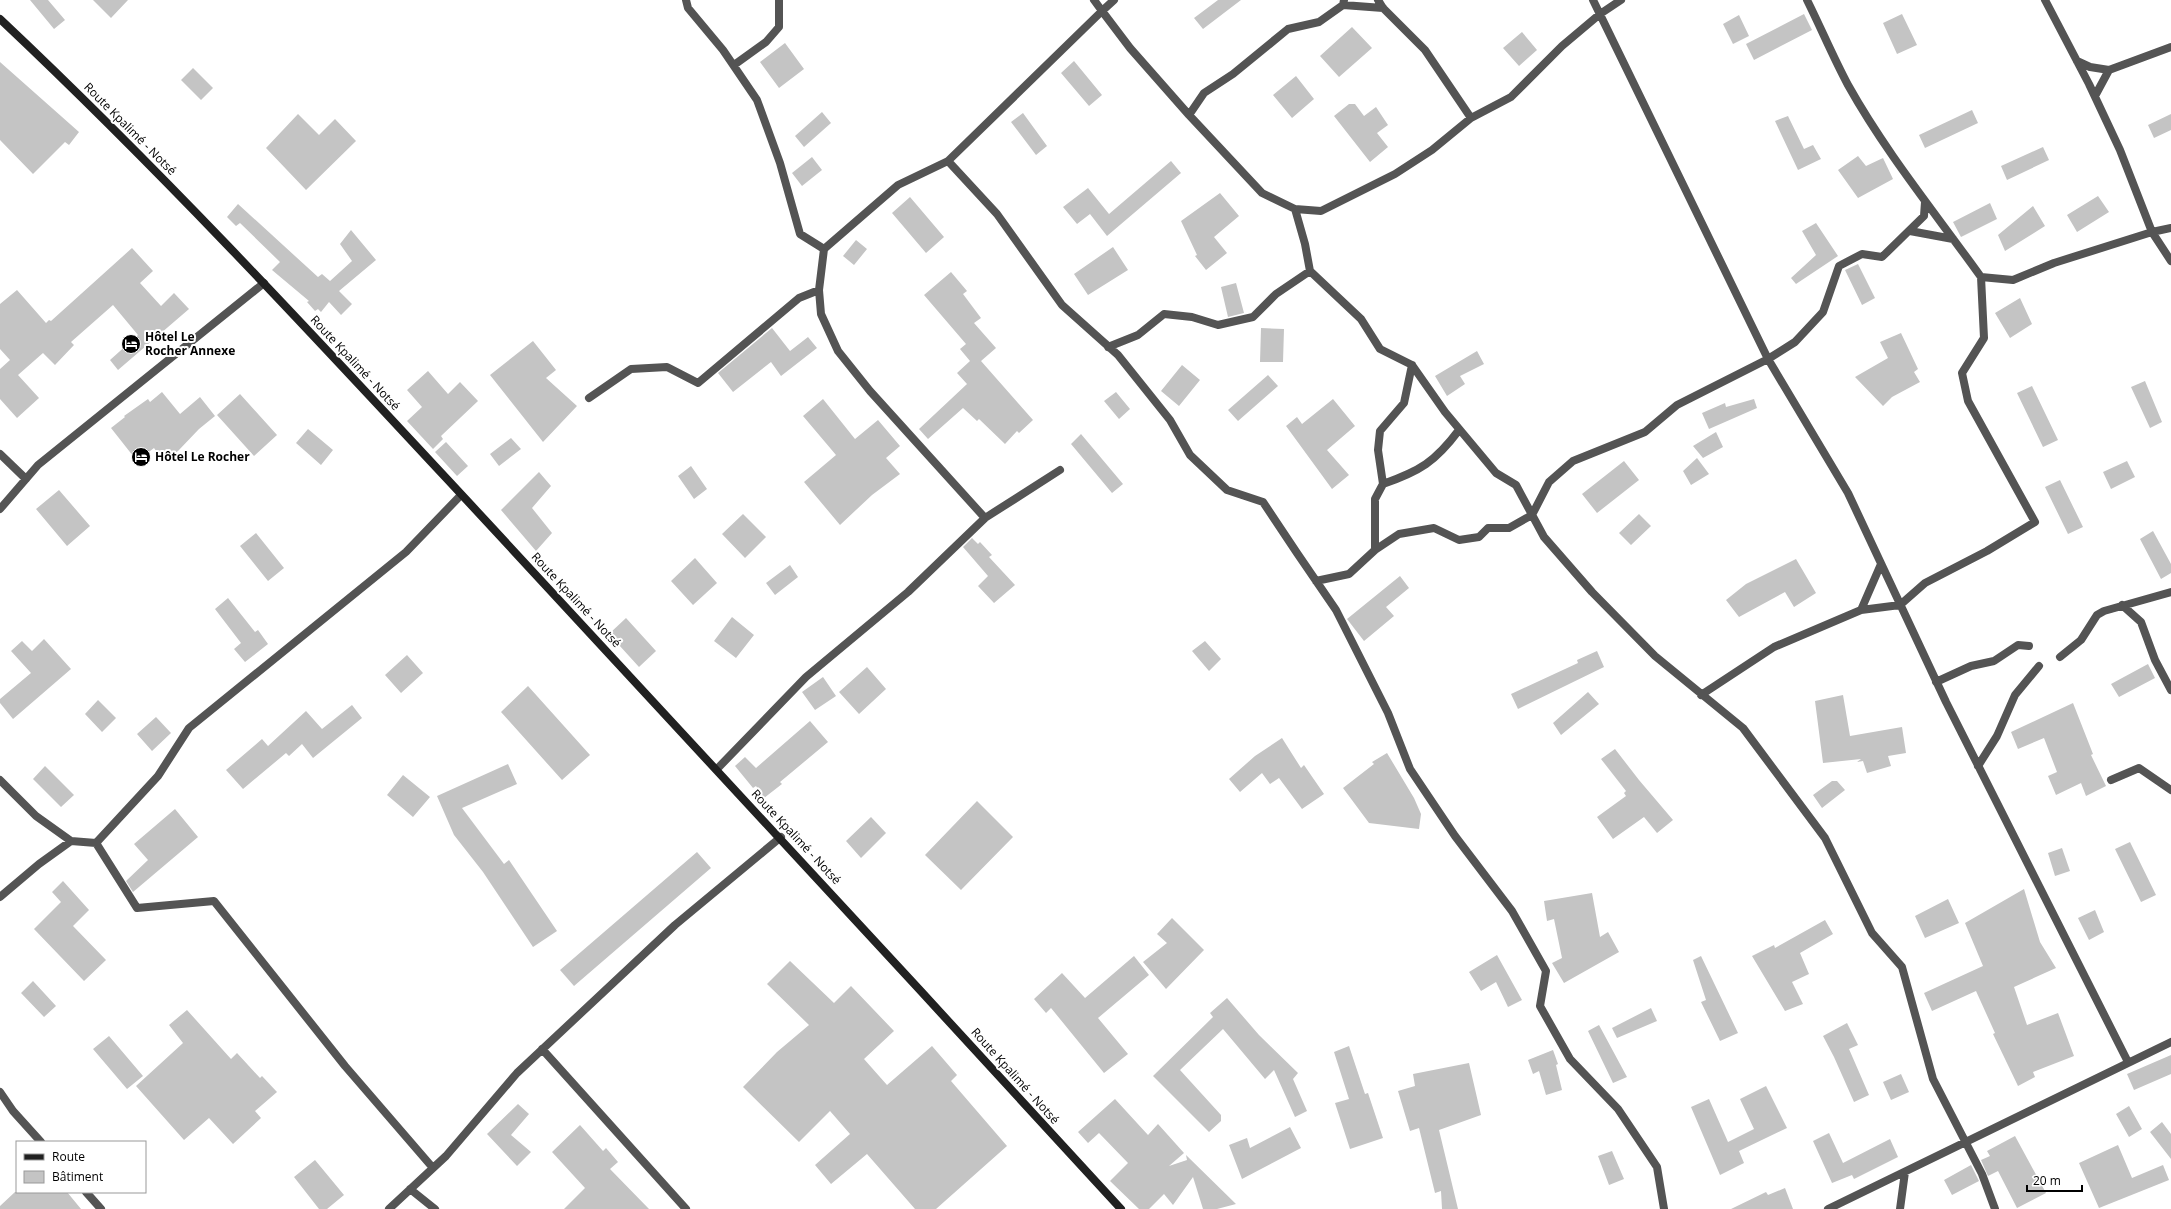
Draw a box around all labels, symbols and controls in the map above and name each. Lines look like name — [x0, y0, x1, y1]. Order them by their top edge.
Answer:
street label: Route Kpalimé - Notsé — [80, 79, 181, 179]
street label: Route Kpalimé - Notsé — [307, 311, 404, 414]
place label: Hôtel Le Rocher Annexe — [145, 328, 235, 359]
hotel icon: Hôtel Le Rocher Annexe — [120, 333, 142, 355]
hotel icon: Hôtel Le Rocher — [130, 446, 152, 468]
place label: Hôtel Le Rocher — [155, 448, 250, 465]
street label: Route Kpalimé - Notsé — [528, 548, 625, 651]
street label: Route Kpalimé - Notsé — [748, 785, 845, 888]
street label: Route Kpalimé - Notsé — [967, 1024, 1064, 1128]
legend — [16, 1141, 146, 1193]
text: Route — [52, 1148, 85, 1165]
scale bar — [2027, 1167, 2082, 1193]
text: Bâtiment — [52, 1168, 103, 1185]
text: 20 m — [2033, 1172, 2061, 1189]

